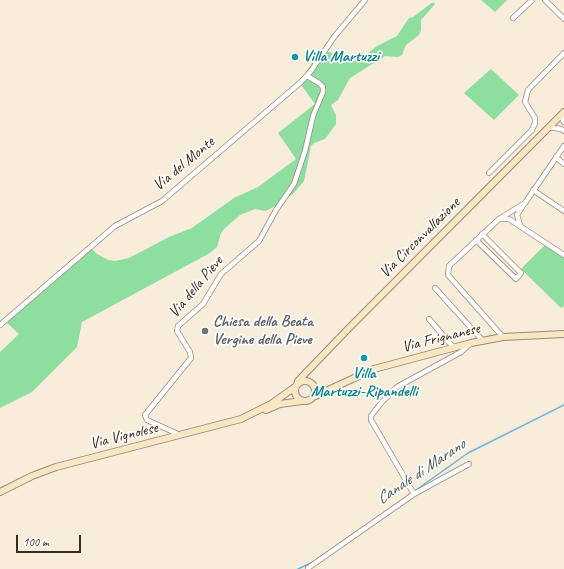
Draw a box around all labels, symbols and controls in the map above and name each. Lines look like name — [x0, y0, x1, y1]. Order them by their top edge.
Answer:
place label: Villa Martuzzi — [303, 47, 379, 67]
marker: Villa Martuzzi — [290, 52, 300, 62]
street label: Via del Monte — [149, 133, 219, 195]
street label: Via Circonvallazione — [376, 194, 464, 282]
street label: Via della Pieve — [165, 252, 227, 322]
place label: Chiesa della Beata Vergine della Pieve — [213, 312, 313, 350]
street label: Via Frignanese — [400, 319, 482, 357]
marker: Chiesa della Beata Vergine della Pieve — [200, 326, 210, 336]
marker: Villa Martuzzi-Ripandelli — [359, 353, 369, 363]
place label: Villa Martuzzi-Ripandelli — [311, 364, 417, 402]
street label: Via Vignolese — [88, 418, 160, 454]
water label: Canale di Marano — [373, 435, 469, 509]
scale bar — [18, 527, 83, 553]
text: 100 m — [23, 534, 49, 550]

